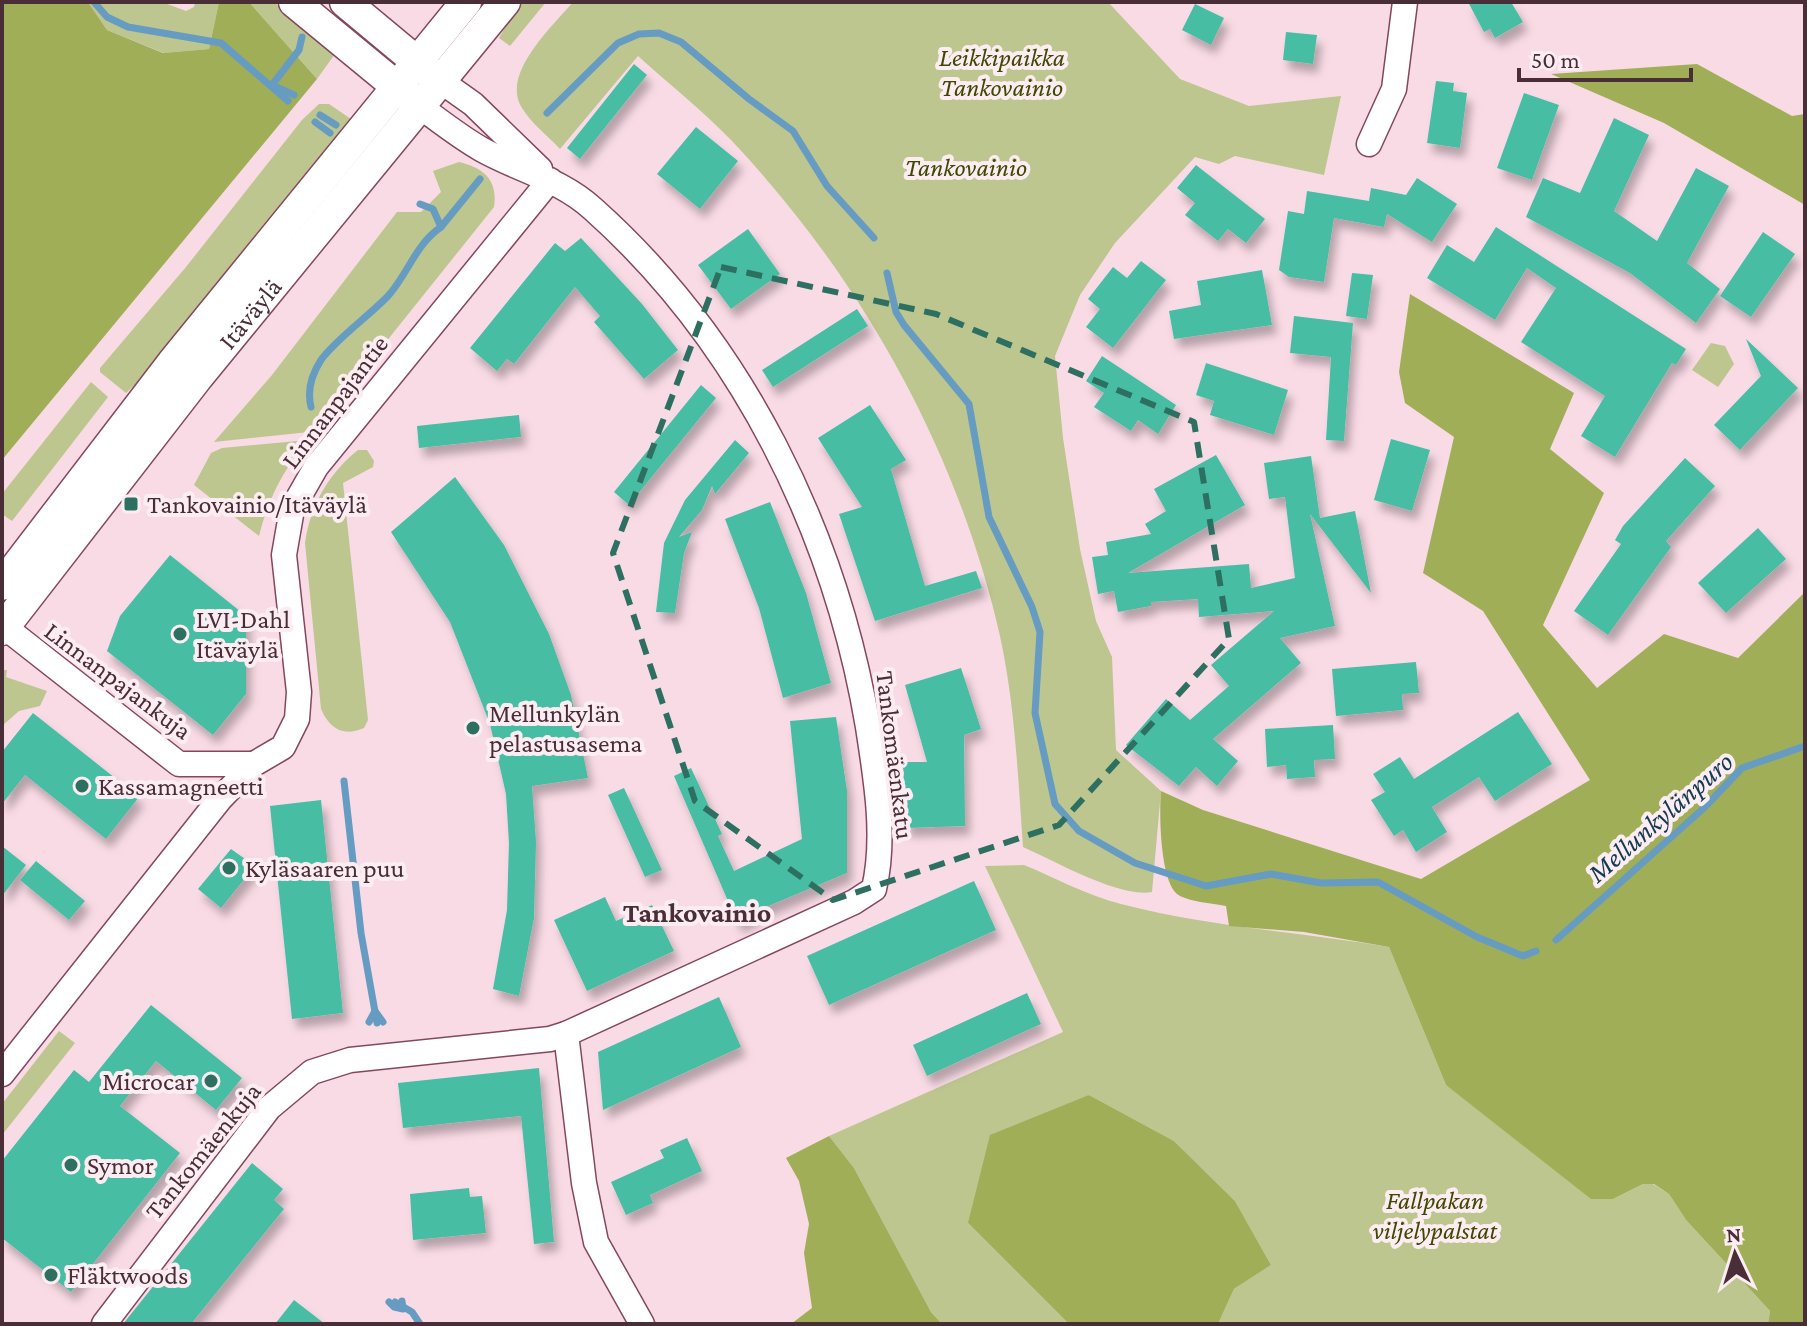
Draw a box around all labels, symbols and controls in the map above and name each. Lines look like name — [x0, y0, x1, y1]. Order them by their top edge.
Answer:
scale bar — [1519, 32, 1691, 82]
park label: Leikkipaikka Tankovainio — [939, 43, 1065, 102]
text: 50 m — [1531, 46, 1580, 73]
park label: Tankovainio — [905, 153, 1027, 182]
street label: Itäväylä — [212, 272, 287, 355]
street label: Linnanpajantie — [276, 330, 394, 474]
place label: Tankovainio/Itäväylä — [147, 490, 367, 519]
marker: Tankovainio/Itäväylä — [122, 495, 140, 513]
place label: LVI-Dahl Itäväylä — [196, 605, 290, 664]
street label: Linnanpajankuja — [39, 616, 197, 746]
marker: LVI-Dahl Itäväylä — [171, 625, 189, 643]
street label: Tankomäenkatu — [870, 669, 920, 841]
place label: Mellunkylän pelastusasema — [489, 699, 642, 758]
marker: Mellunkylän pelastusasema — [464, 719, 482, 737]
water label: Mellunkylänpuro — [1580, 745, 1739, 889]
place label: Kassamagneetti — [98, 772, 264, 801]
marker: Kassamagneetti — [73, 777, 91, 795]
place label: Kyläsaaren puu — [245, 854, 404, 883]
marker: Kyläsaaren puu — [220, 859, 238, 877]
district label: Tankovainio — [623, 897, 771, 928]
place label: Microcar — [102, 1067, 195, 1096]
marker: Microcar — [202, 1072, 220, 1090]
street label: Tankomäenkuja — [139, 1077, 267, 1225]
place label: Symor — [87, 1151, 154, 1180]
marker: Symor — [62, 1156, 80, 1174]
park label: Fallpakan viljelypalstat — [1373, 1186, 1497, 1245]
north arrow — [1695, 1214, 1775, 1294]
text: N — [1725, 1222, 1742, 1248]
place label: Fläktwoods — [67, 1261, 188, 1290]
marker: Fläktwoods — [42, 1266, 60, 1284]

